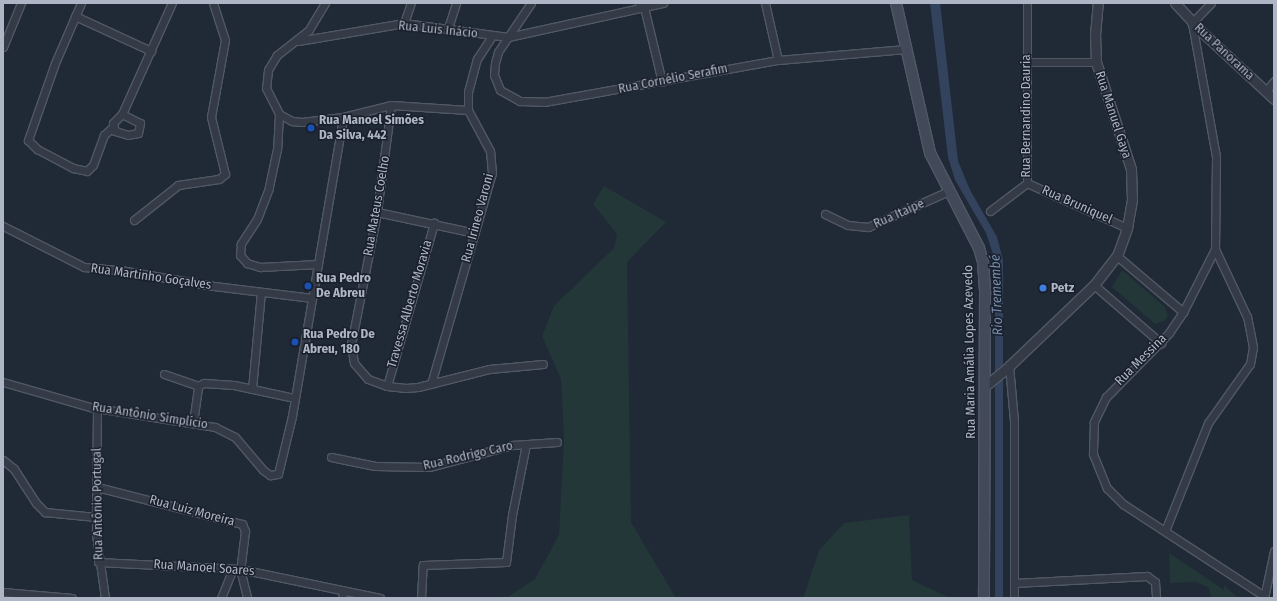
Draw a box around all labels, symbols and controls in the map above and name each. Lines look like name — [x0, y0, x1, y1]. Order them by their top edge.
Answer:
street label: Rua Luis Inácio — [397, 18, 479, 42]
street label: Rua Panorama — [1191, 20, 1257, 84]
street label: Rua Bernandino Dauria — [1018, 54, 1034, 178]
street label: Rua Cornélio Serafim — [617, 61, 729, 97]
street label: Rua Manuel Gaya — [1092, 69, 1134, 161]
place label: Rua Manoel Simões Da Silva, 442 — [319, 113, 424, 144]
marker: Rua Manoel Simões Da Silva, 442 — [306, 123, 316, 133]
street label: Rua Mateus Coelho — [361, 155, 393, 257]
street label: Rua Irineo Varoni — [459, 172, 497, 264]
street label: Rua Bruniquel — [1039, 183, 1115, 227]
street label: Rua Itaipe — [871, 196, 927, 232]
street label: Travessa Alberto Moravia — [384, 238, 436, 370]
water label: Rio Tremembé — [987, 254, 1007, 336]
street label: Rua Martinho Goçalves — [90, 261, 212, 293]
street label: Rua Maria Amália Lopes Azevedo — [961, 265, 979, 439]
place label: Rua Pedro De Abreu — [316, 271, 371, 302]
place label: Petz — [1051, 280, 1074, 296]
marker: Rua Pedro De Abreu — [303, 281, 313, 291]
marker: Petz — [1038, 283, 1048, 293]
place label: Rua Pedro De Abreu, 180 — [303, 327, 375, 358]
street label: Rua Messina — [1112, 331, 1170, 389]
marker: Rua Pedro De Abreu, 180 — [290, 337, 300, 347]
street label: Rua Antônio Simplício — [91, 399, 209, 433]
street label: Rua Rodrigo Caro — [422, 438, 514, 474]
street label: Rua Antônio Portugal — [89, 448, 107, 560]
street label: Rua Luiz Moreira — [148, 492, 236, 530]
street label: Rua Manoel Soares — [153, 557, 255, 579]

